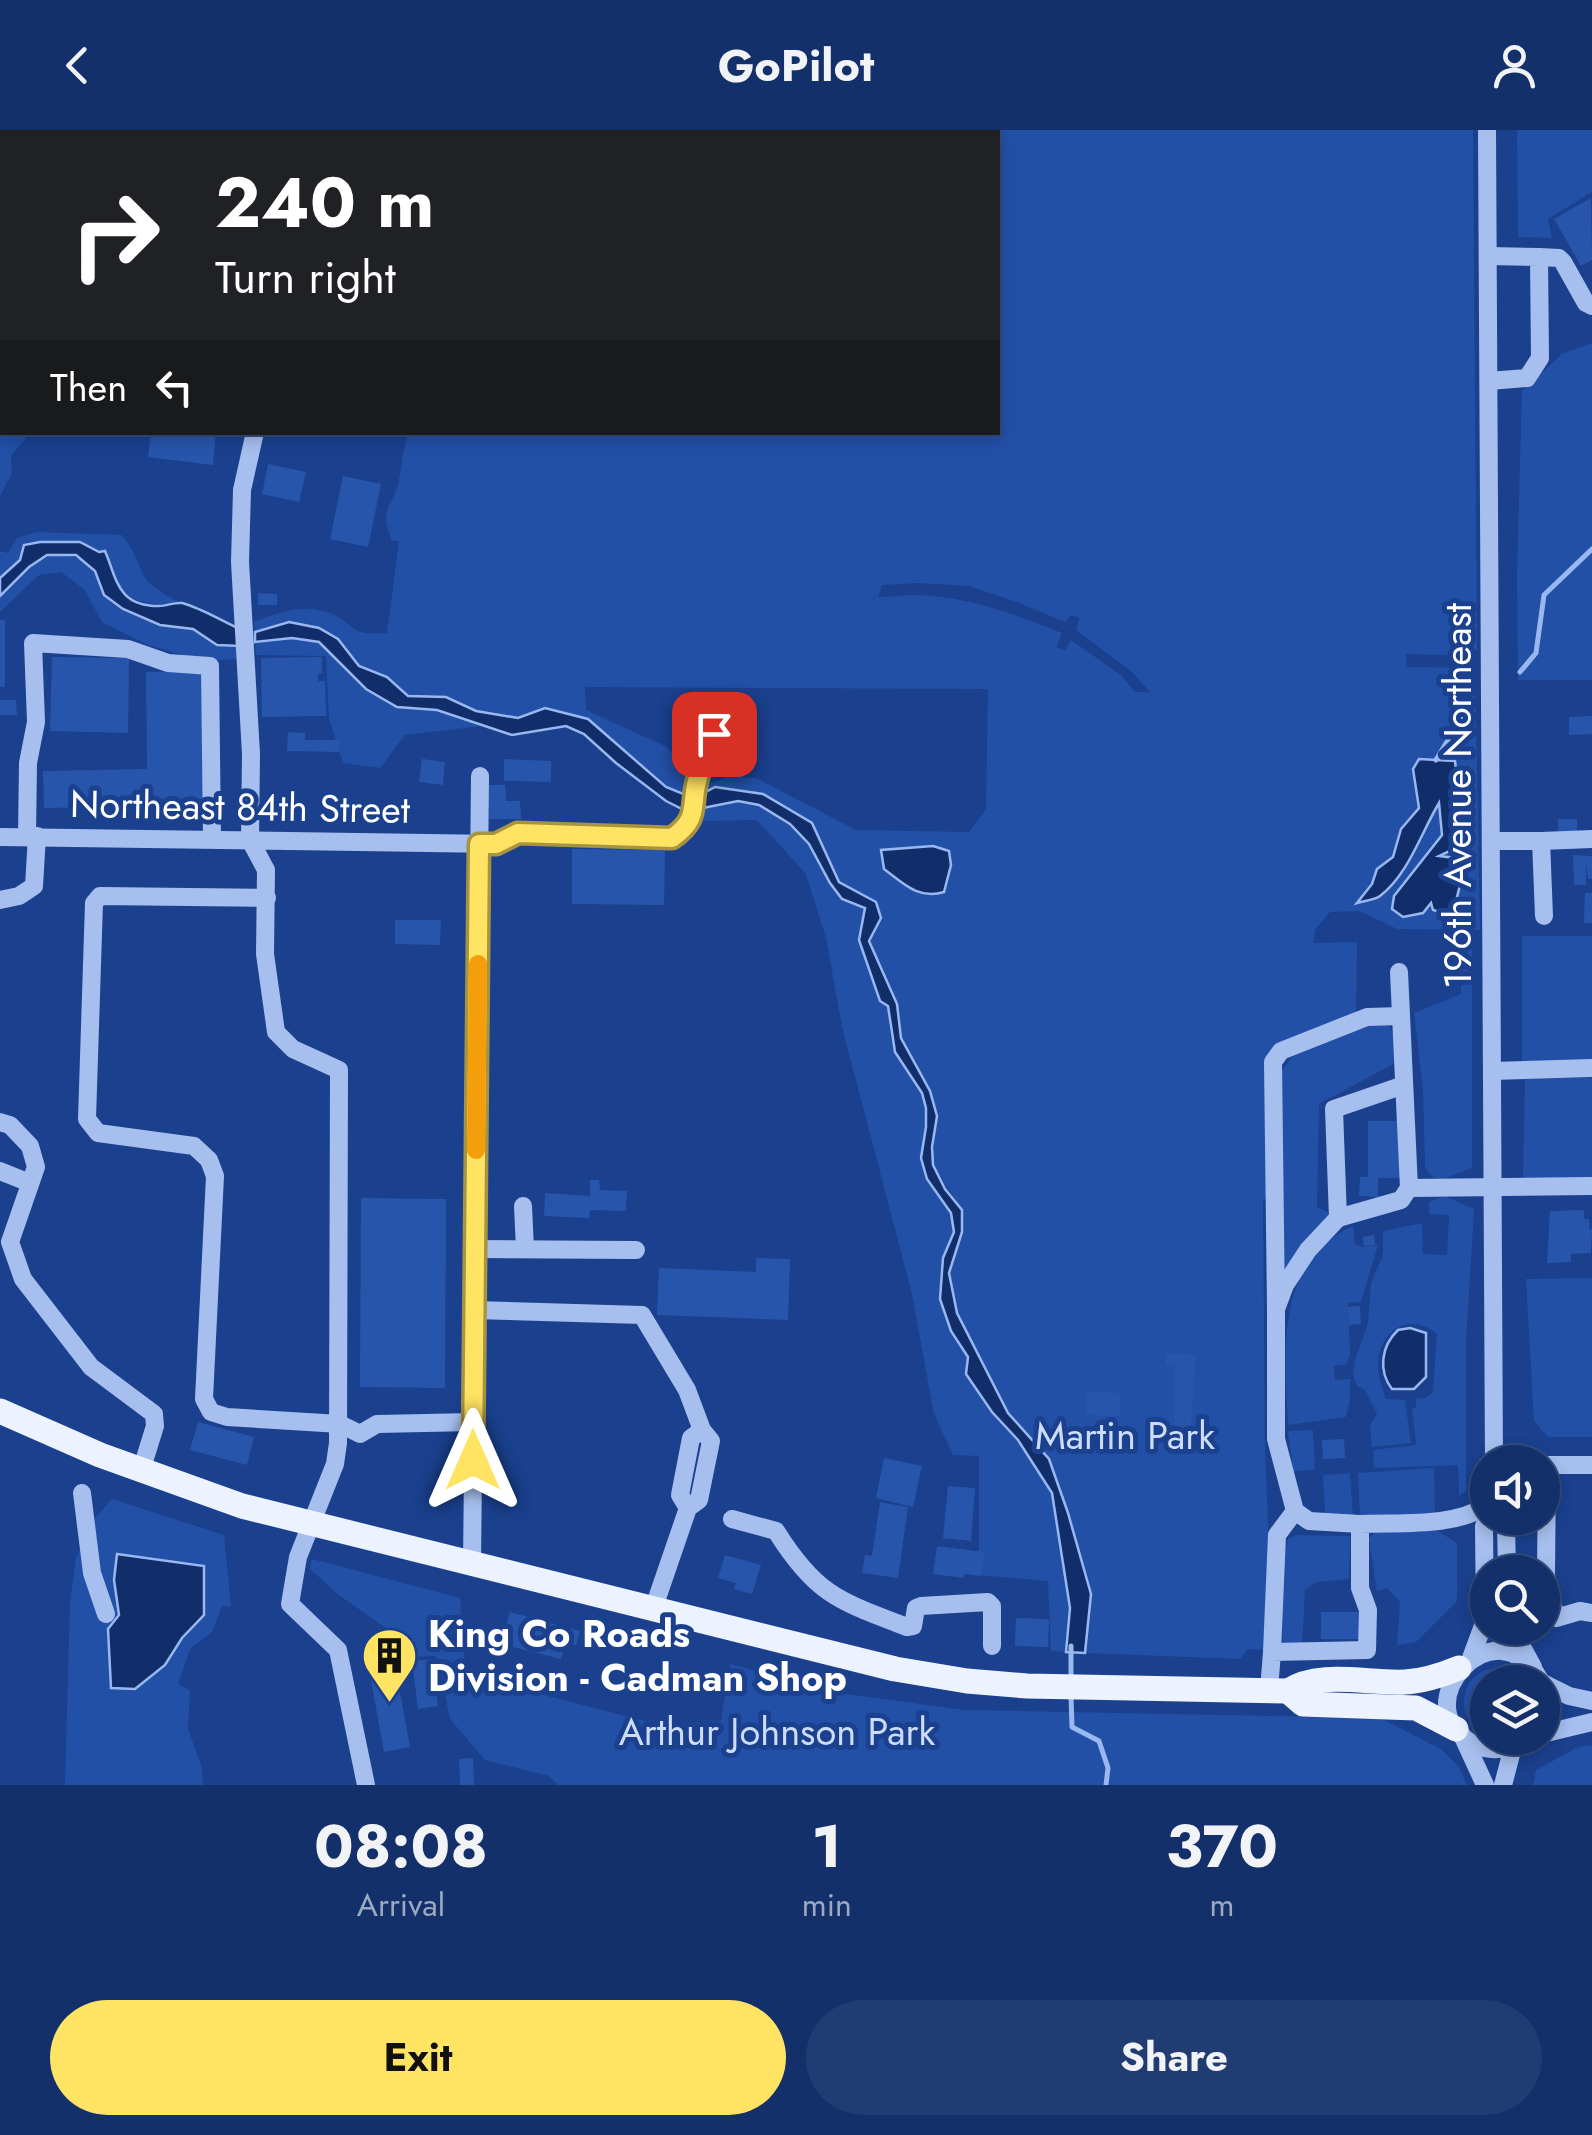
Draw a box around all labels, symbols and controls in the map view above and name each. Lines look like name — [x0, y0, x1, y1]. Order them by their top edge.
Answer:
text: GoPilot — [718, 33, 874, 98]
icon: back — [50, 38, 105, 93]
icon: person — [1487, 38, 1542, 93]
text: 240 m — [215, 152, 435, 253]
icon: right — [50, 170, 180, 300]
text: Turn right — [215, 245, 396, 310]
text: Then — [50, 360, 127, 415]
icon: left — [147, 360, 202, 415]
street label: 196th Avenue Northeast — [1430, 603, 1485, 989]
pin — [672, 692, 757, 777]
icon: arrive — [687, 707, 742, 762]
street label: Northeast 84th Street — [70, 776, 410, 837]
position arrow — [421, 1408, 525, 1512]
park label: Martin Park — [1035, 1408, 1215, 1463]
map controls — [1470, 1445, 1560, 1755]
button: sound — [1470, 1445, 1560, 1535]
button: search — [1470, 1555, 1560, 1645]
place label: King Co Roads Division - Cadman Shop — [428, 1606, 847, 1705]
building icon: King Co Roads Division - Cadman Shop — [359, 1626, 419, 1705]
button: layers — [1470, 1665, 1560, 1755]
park label: Arthur Johnson Park — [619, 1704, 936, 1759]
text: 08:08 — [314, 1803, 488, 1890]
text: 1 — [812, 1803, 842, 1890]
text: 370 — [1166, 1803, 1278, 1890]
text: Arrival — [357, 1882, 445, 1928]
text: min — [802, 1882, 852, 1928]
text: m — [1209, 1882, 1234, 1928]
button: Exit — [50, 2000, 786, 2115]
button: Share — [806, 2000, 1542, 2115]

